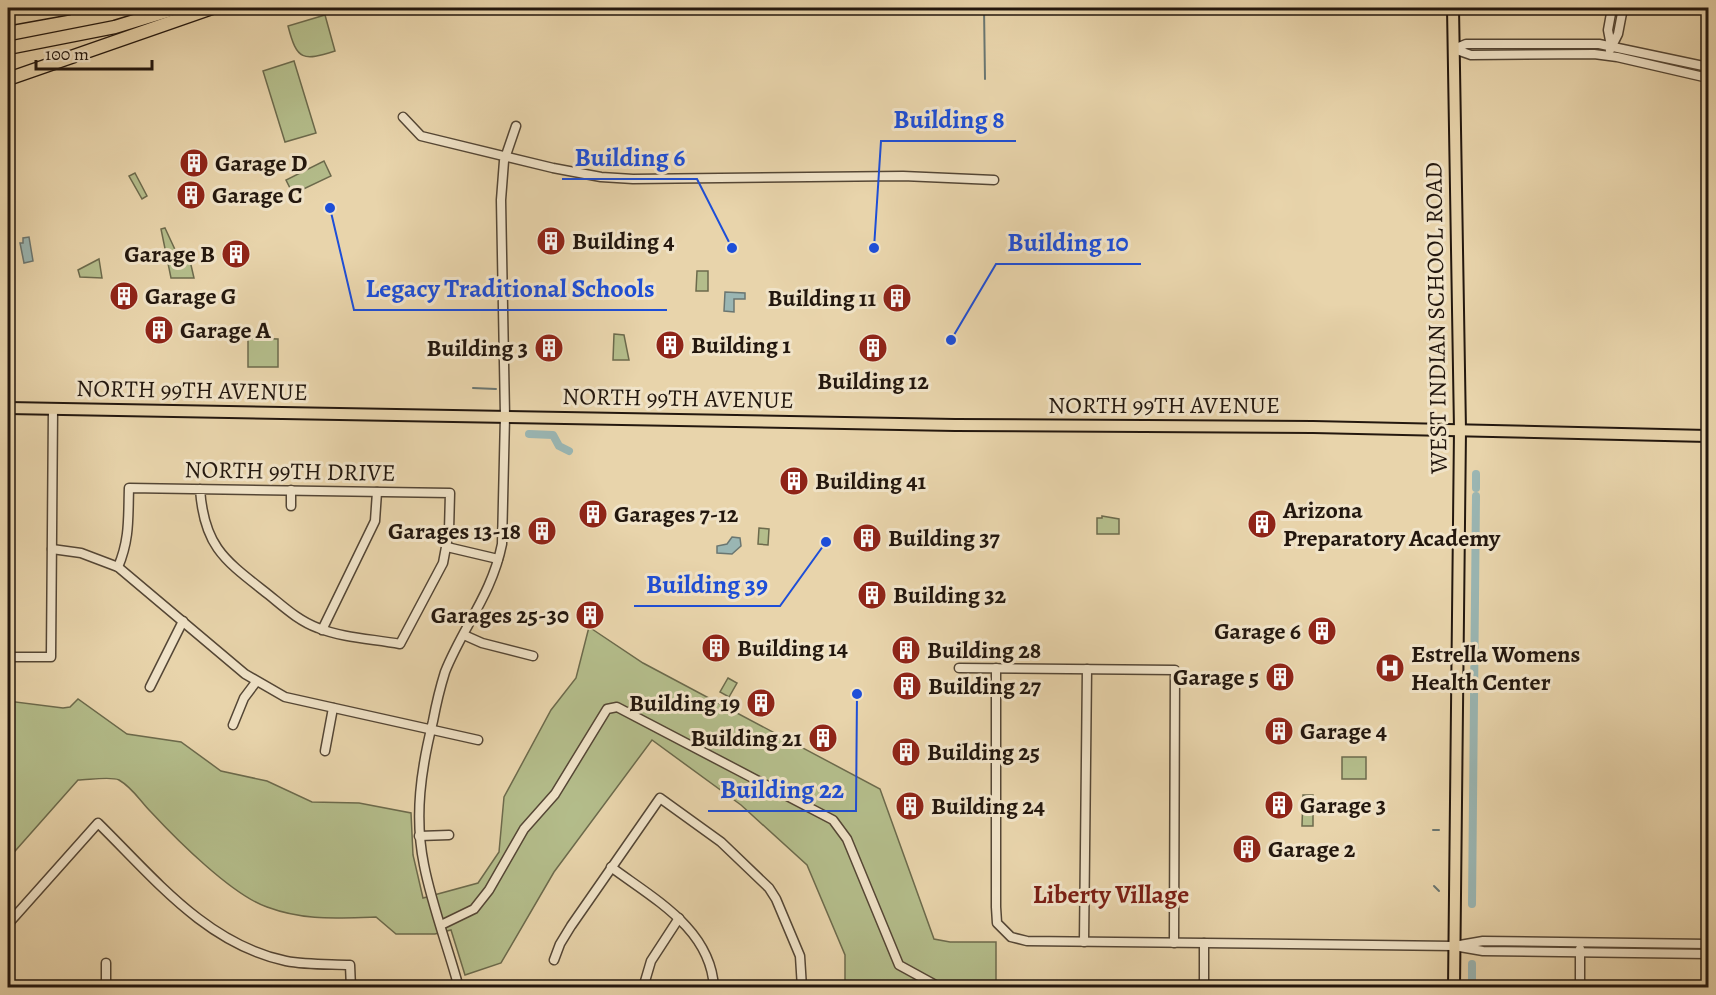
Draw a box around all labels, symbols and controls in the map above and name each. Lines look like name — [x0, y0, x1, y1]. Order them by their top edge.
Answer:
scale bar — [36, 33, 152, 71]
text: 100 m — [45, 42, 89, 66]
callout: Building 8 — [881, 97, 1016, 141]
text: Building 8 — [893, 102, 1005, 137]
callout: Building 6 — [562, 135, 697, 179]
text: Building 6 — [574, 140, 686, 175]
building icon: Garage D — [178, 147, 210, 179]
place label: Garage D — [215, 147, 307, 179]
street label: WEST INDIAN SCHOOL ROAD — [1417, 162, 1455, 475]
building icon: Garage C — [175, 179, 207, 211]
place label: Garage C — [212, 179, 302, 211]
callout: Building 10 — [996, 220, 1141, 264]
building icon: Building 4 — [535, 225, 567, 257]
place label: Building 4 — [572, 225, 675, 257]
text: Building 10 — [1007, 225, 1129, 260]
place label: Garage B — [124, 238, 215, 270]
building icon: Garage B — [220, 238, 252, 270]
callout: Legacy Traditional Schools — [354, 266, 667, 310]
text: Legacy Traditional Schools — [365, 271, 655, 306]
building icon: Garage G — [108, 280, 140, 312]
place label: Garage G — [145, 280, 236, 312]
place label: Building 11 — [768, 282, 876, 314]
building icon: Building 11 — [881, 282, 913, 314]
building icon: Garage A — [143, 314, 175, 346]
place label: Garage A — [180, 314, 272, 346]
building icon: Building 1 — [654, 329, 686, 361]
place label: Building 1 — [691, 329, 791, 361]
place label: Building 3 — [426, 332, 528, 364]
building icon: Building 3 — [533, 332, 565, 364]
building icon: Building 12 — [857, 332, 889, 364]
place label: Building 12 — [817, 365, 929, 397]
street label: NORTH 99TH AVENUE — [76, 372, 308, 408]
street label: NORTH 99TH AVENUE — [562, 380, 794, 416]
street label: NORTH 99TH AVENUE — [1048, 389, 1280, 421]
street label: NORTH 99TH DRIVE — [184, 453, 396, 489]
building icon: Building 41 — [778, 465, 810, 497]
place label: Building 41 — [815, 465, 927, 497]
place label: Arizona Preparatory Academy — [1282, 494, 1501, 554]
building icon: Garages 7-12 — [577, 498, 609, 530]
place label: Garages 7-12 — [614, 498, 739, 530]
building icon: Arizona Preparatory Academy — [1246, 508, 1278, 540]
place label: Garages 13-18 — [388, 515, 521, 547]
building icon: Garages 13-18 — [526, 515, 558, 547]
building icon: Building 37 — [851, 522, 883, 554]
place label: Building 37 — [888, 522, 1001, 554]
callout: Building 39 — [634, 562, 780, 606]
text: Building 39 — [646, 567, 768, 602]
building icon: Building 32 — [856, 579, 888, 611]
place label: Building 32 — [893, 579, 1007, 611]
place label: Garages 25-30 — [431, 599, 569, 631]
building icon: Garages 25-30 — [574, 599, 606, 631]
place label: Garage 6 — [1214, 615, 1301, 647]
building icon: Garage 6 — [1306, 615, 1338, 647]
building icon: Building 14 — [700, 632, 732, 664]
place label: Building 14 — [737, 632, 848, 664]
building icon: Building 28 — [890, 634, 922, 666]
place label: Building 28 — [927, 634, 1041, 666]
place label: Estrella Womens Health Center — [1411, 638, 1580, 698]
hospital icon: Estrella Womens Health Center — [1374, 652, 1406, 684]
place label: Garage 5 — [1173, 661, 1259, 693]
building icon: Garage 5 — [1264, 661, 1296, 693]
building icon: Building 27 — [891, 670, 923, 702]
place label: Building 27 — [928, 670, 1042, 702]
place label: Building 19 — [629, 687, 740, 719]
building icon: Building 19 — [745, 687, 777, 719]
building icon: Garage 4 — [1263, 715, 1295, 747]
place label: Garage 4 — [1300, 715, 1387, 747]
place label: Building 21 — [691, 722, 802, 754]
building icon: Building 21 — [807, 722, 839, 754]
building icon: Building 25 — [890, 736, 922, 768]
place label: Building 25 — [927, 736, 1040, 768]
callout: Building 22 — [708, 767, 856, 811]
text: Building 22 — [720, 772, 844, 807]
building icon: Garage 3 — [1263, 789, 1295, 821]
place label: Garage 3 — [1300, 789, 1386, 821]
building icon: Building 24 — [894, 790, 926, 822]
place label: Building 24 — [931, 790, 1045, 822]
building icon: Garage 2 — [1231, 833, 1263, 865]
place label: Garage 2 — [1268, 833, 1356, 865]
district label: Liberty Village — [1033, 877, 1189, 912]

